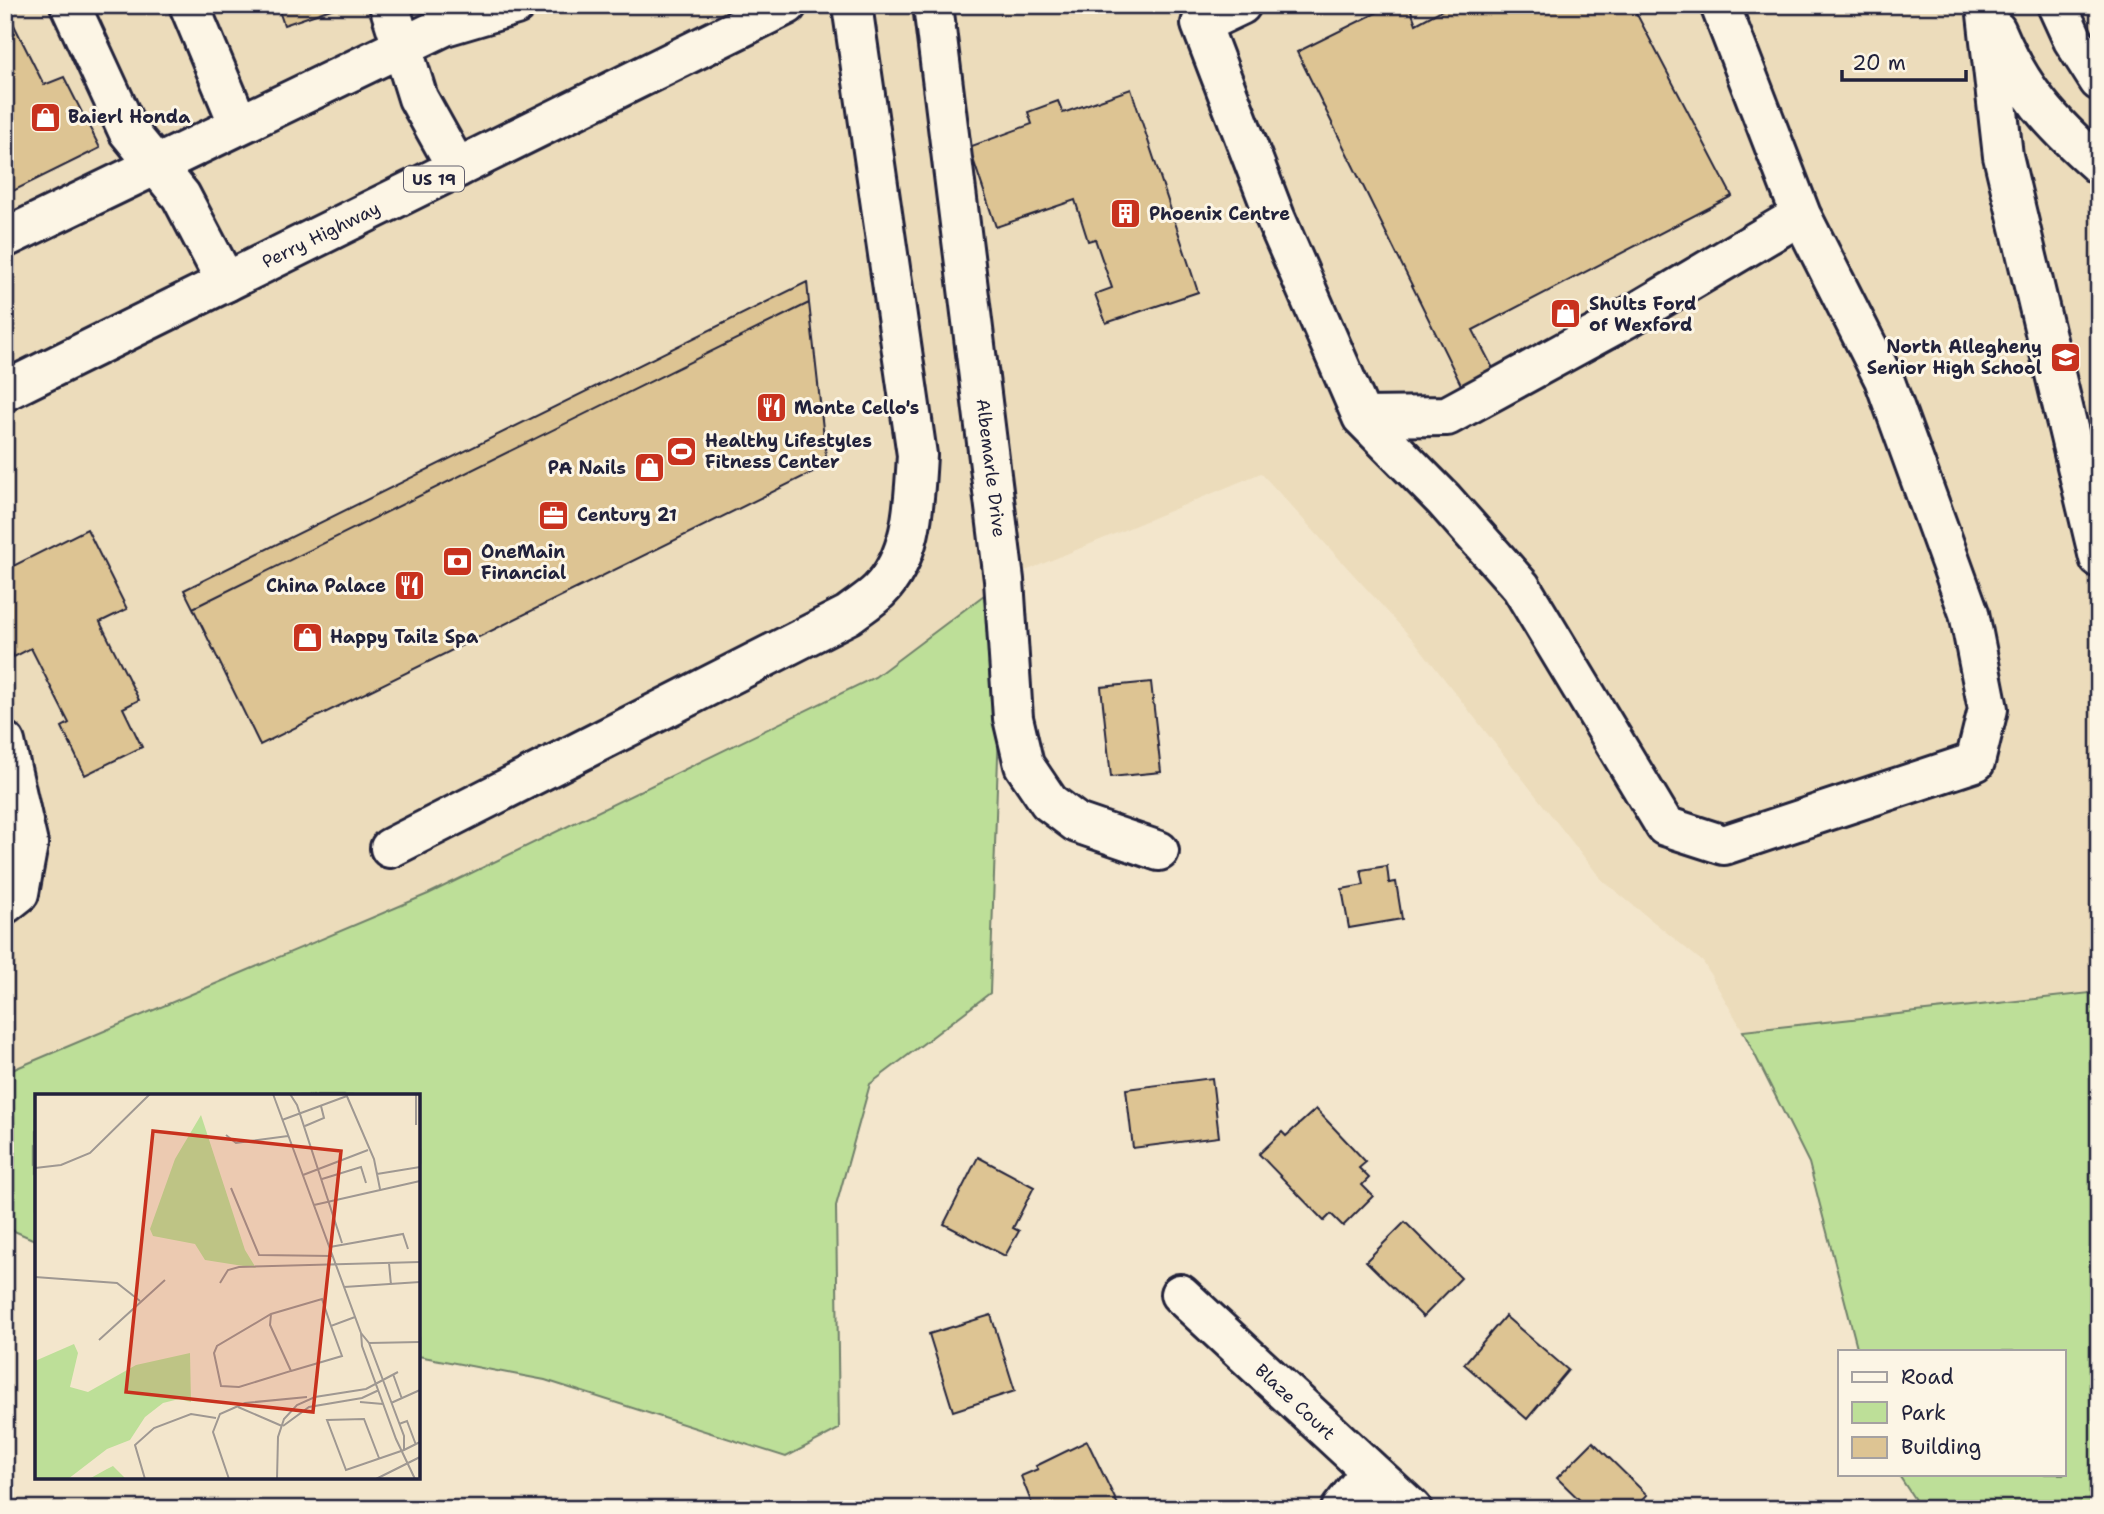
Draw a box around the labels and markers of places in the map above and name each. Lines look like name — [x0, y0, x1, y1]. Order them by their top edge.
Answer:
shop icon: Baierl Honda — [28, 100, 62, 134]
place label: Baierl Honda — [68, 105, 191, 129]
building icon: Phoenix Centre — [1109, 197, 1143, 231]
place label: Phoenix Centre — [1149, 202, 1290, 226]
place label: Shults Ford of Wexford — [1589, 292, 1696, 337]
shop icon: Shults Ford of Wexford — [1549, 297, 1583, 331]
place label: North Allegheny Senior High School — [1867, 335, 2042, 380]
school or university icon: North Allegheny Senior High School — [2048, 340, 2082, 374]
restaurant icon: Monte Cello's — [754, 391, 788, 425]
place label: Monte Cello's — [794, 396, 919, 420]
place label: Healthy Lifestyles Fitness Center — [705, 429, 872, 474]
sports icon: Healthy Lifestyles Fitness Center — [665, 434, 699, 468]
shop icon: PA Nails — [632, 451, 666, 485]
place label: PA Nails — [548, 456, 626, 480]
office icon: Century 21 — [537, 498, 571, 532]
place label: Century 21 — [577, 503, 677, 527]
place label: OneMain Financial — [481, 540, 566, 585]
bank icon: OneMain Financial — [441, 545, 475, 579]
restaurant icon: China Palace — [392, 569, 426, 603]
place label: China Palace — [266, 574, 386, 598]
shop icon: Happy Tailz Spa — [290, 620, 324, 654]
place label: Happy Tailz Spa — [330, 625, 479, 649]

